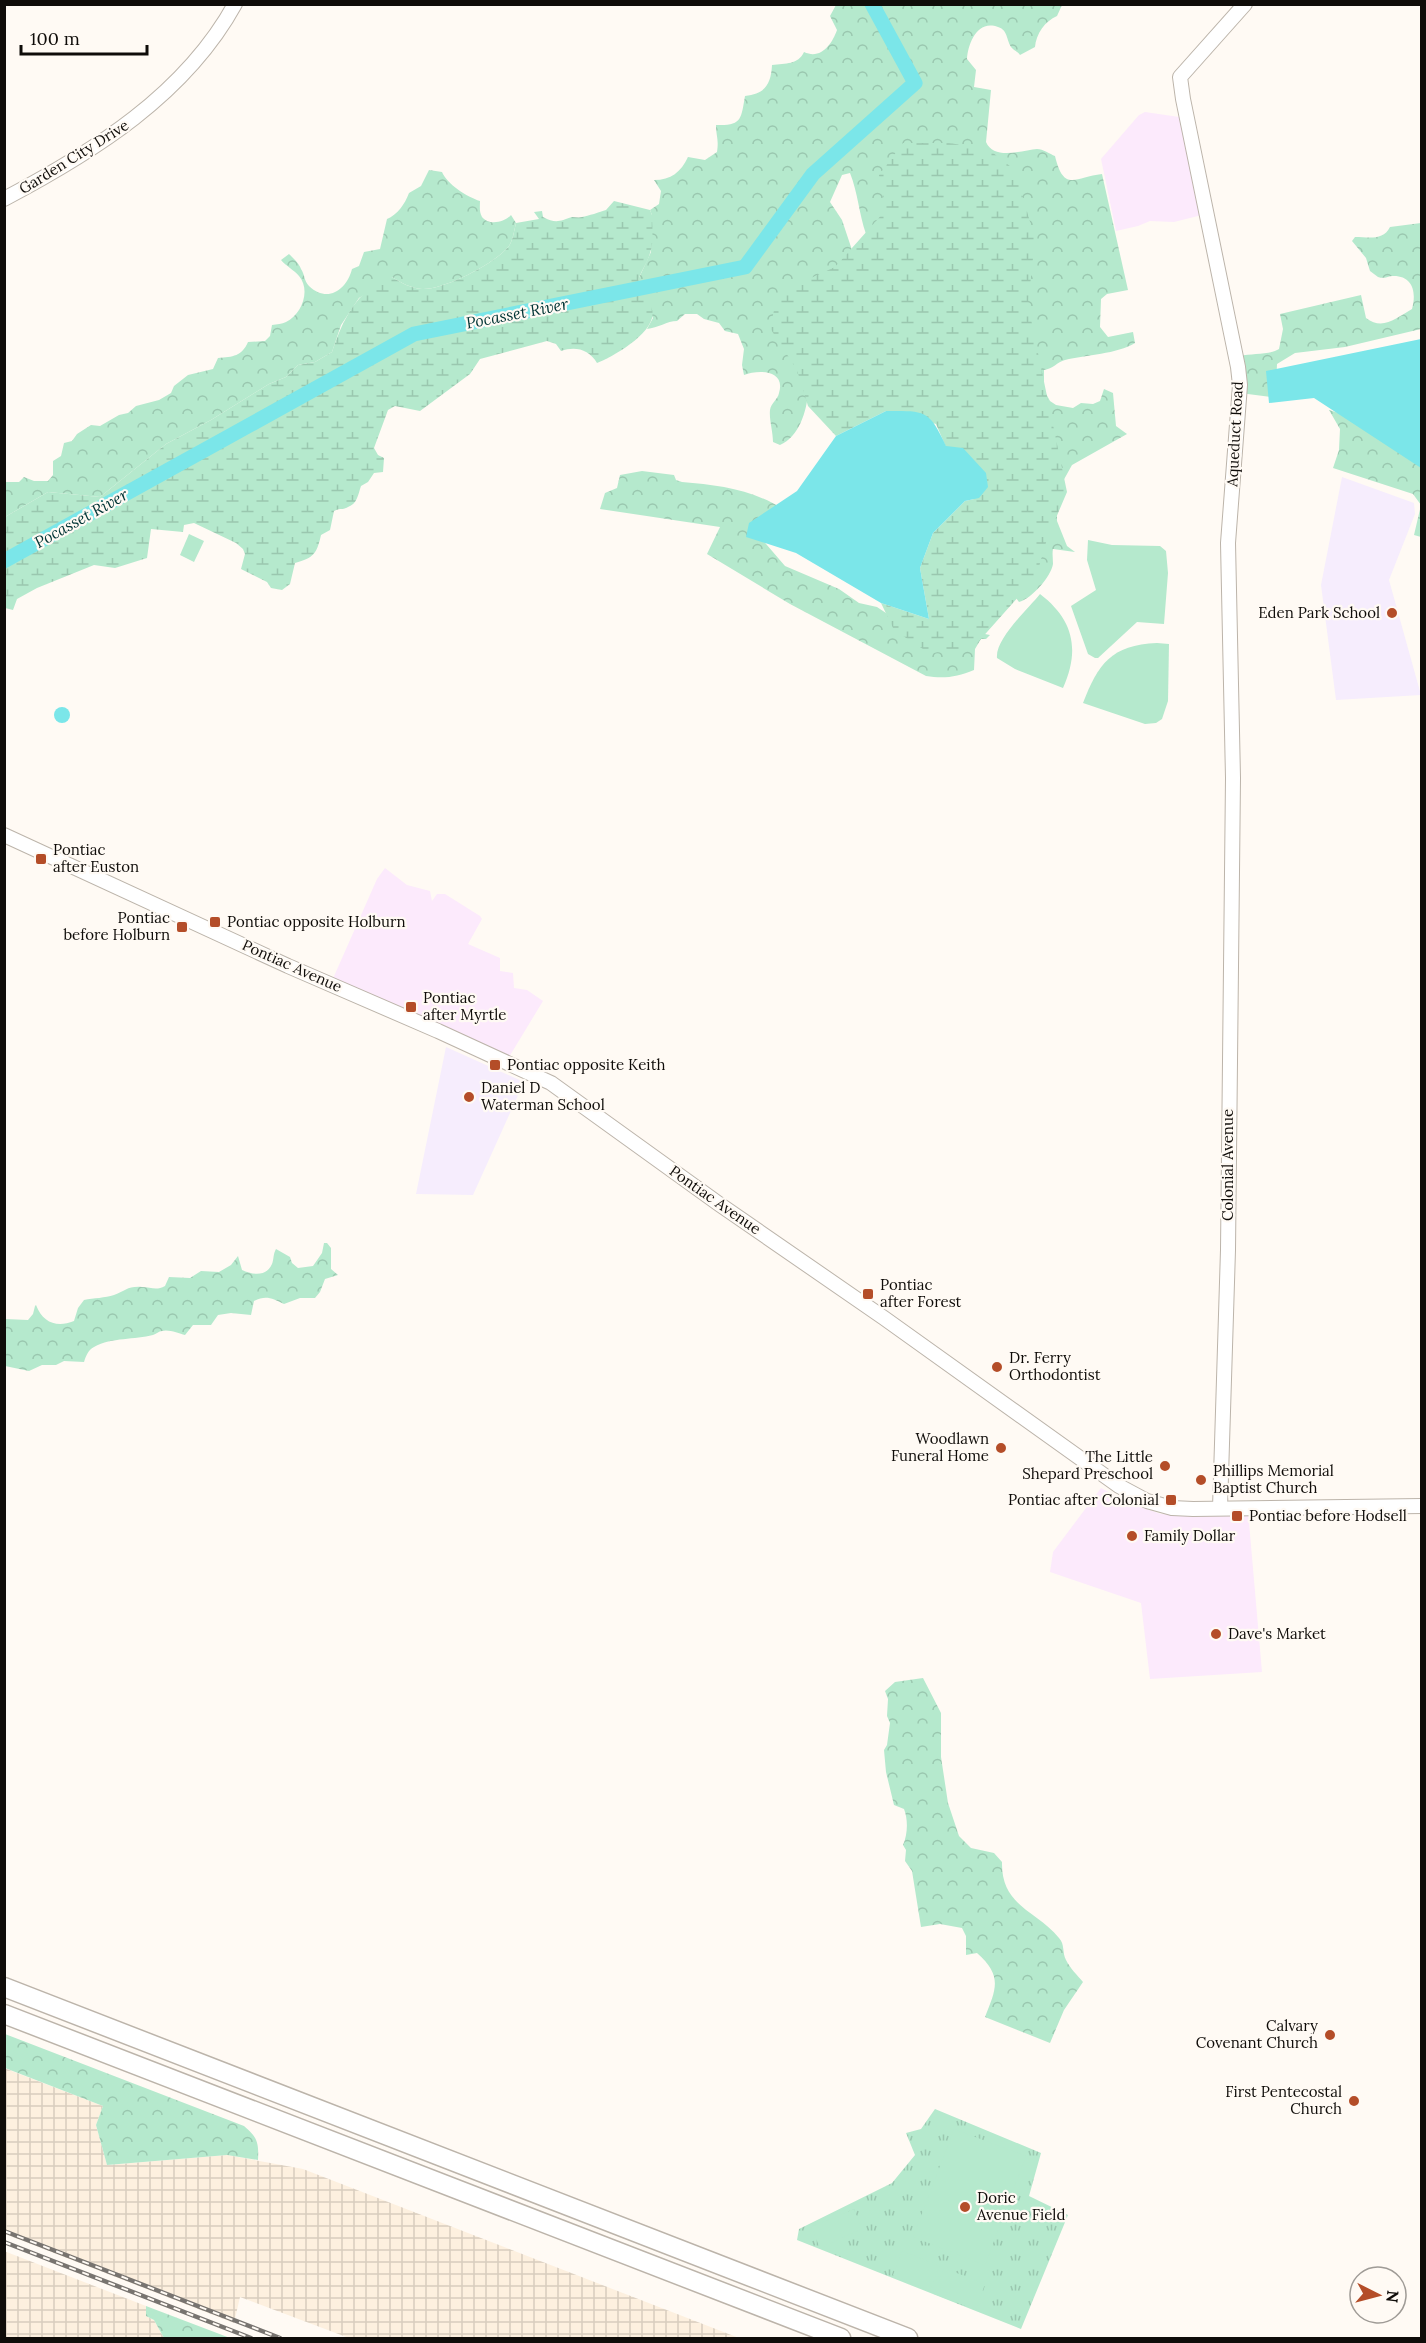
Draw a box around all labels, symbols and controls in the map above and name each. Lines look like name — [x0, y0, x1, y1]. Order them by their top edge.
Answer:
scale bar — [21, 18, 147, 56]
text: 100 m — [30, 27, 80, 50]
street label: Garden City Drive — [15, 115, 132, 198]
water label: Pocasset River — [464, 293, 571, 333]
street label: Aqueduct Road — [1222, 381, 1247, 488]
water label: Pocasset River — [31, 484, 132, 552]
place label: Eden Park School — [1258, 603, 1380, 622]
marker: Eden Park School — [1385, 606, 1399, 620]
place label: Pontiac after Euston — [53, 840, 139, 876]
marker: Pontiac after Euston — [34, 852, 48, 866]
place label: Pontiac before Holburn — [63, 908, 170, 944]
place label: Pontiac opposite Holburn — [227, 912, 406, 931]
marker: Pontiac opposite Holburn — [208, 915, 222, 929]
marker: Pontiac before Holburn — [175, 920, 189, 934]
street label: Pontiac Avenue — [239, 935, 345, 996]
place label: Pontiac after Myrtle — [423, 988, 506, 1024]
marker: Pontiac after Myrtle — [404, 1000, 418, 1014]
place label: Pontiac opposite Keith — [507, 1055, 666, 1074]
marker: Pontiac opposite Keith — [488, 1058, 502, 1072]
place label: Daniel D Waterman School — [481, 1078, 605, 1114]
marker: Daniel D Waterman School — [462, 1090, 476, 1104]
street label: Colonial Avenue — [1218, 1109, 1237, 1221]
street label: Pontiac Avenue — [666, 1161, 765, 1238]
place label: Pontiac after Forest — [880, 1275, 962, 1311]
marker: Pontiac after Forest — [861, 1287, 875, 1301]
place label: Dr. Ferry Orthodontist — [1009, 1348, 1101, 1384]
marker: Dr. Ferry Orthodontist — [990, 1360, 1004, 1374]
place label: Woodlawn Funeral Home — [891, 1429, 989, 1465]
marker: Woodlawn Funeral Home — [994, 1441, 1008, 1455]
place label: The Little Shepard Preschool — [1022, 1447, 1153, 1483]
marker: The Little Shepard Preschool — [1158, 1459, 1172, 1473]
place label: Phillips Memorial Baptist Church — [1213, 1461, 1334, 1497]
marker: Phillips Memorial Baptist Church — [1194, 1473, 1208, 1487]
place label: Pontiac after Colonial — [1008, 1490, 1159, 1509]
marker: Pontiac after Colonial — [1164, 1493, 1178, 1507]
place label: Pontiac before Hodsell — [1249, 1506, 1407, 1525]
marker: Pontiac before Hodsell — [1230, 1509, 1244, 1523]
place label: Family Dollar — [1144, 1526, 1236, 1545]
marker: Family Dollar — [1125, 1529, 1139, 1543]
place label: Dave's Market — [1228, 1624, 1326, 1643]
marker: Dave's Market — [1209, 1627, 1223, 1641]
place label: Calvary Covenant Church — [1196, 2016, 1318, 2052]
marker: Calvary Covenant Church — [1323, 2028, 1337, 2042]
place label: First Pentecostal Church — [1225, 2082, 1342, 2118]
marker: First Pentecostal Church — [1347, 2094, 1361, 2108]
place label: Doric Avenue Field — [976, 2188, 1065, 2224]
marker: Doric Avenue Field — [958, 2200, 972, 2214]
north arrow — [1348, 2265, 1408, 2325]
text: N — [1382, 2289, 1404, 2304]

